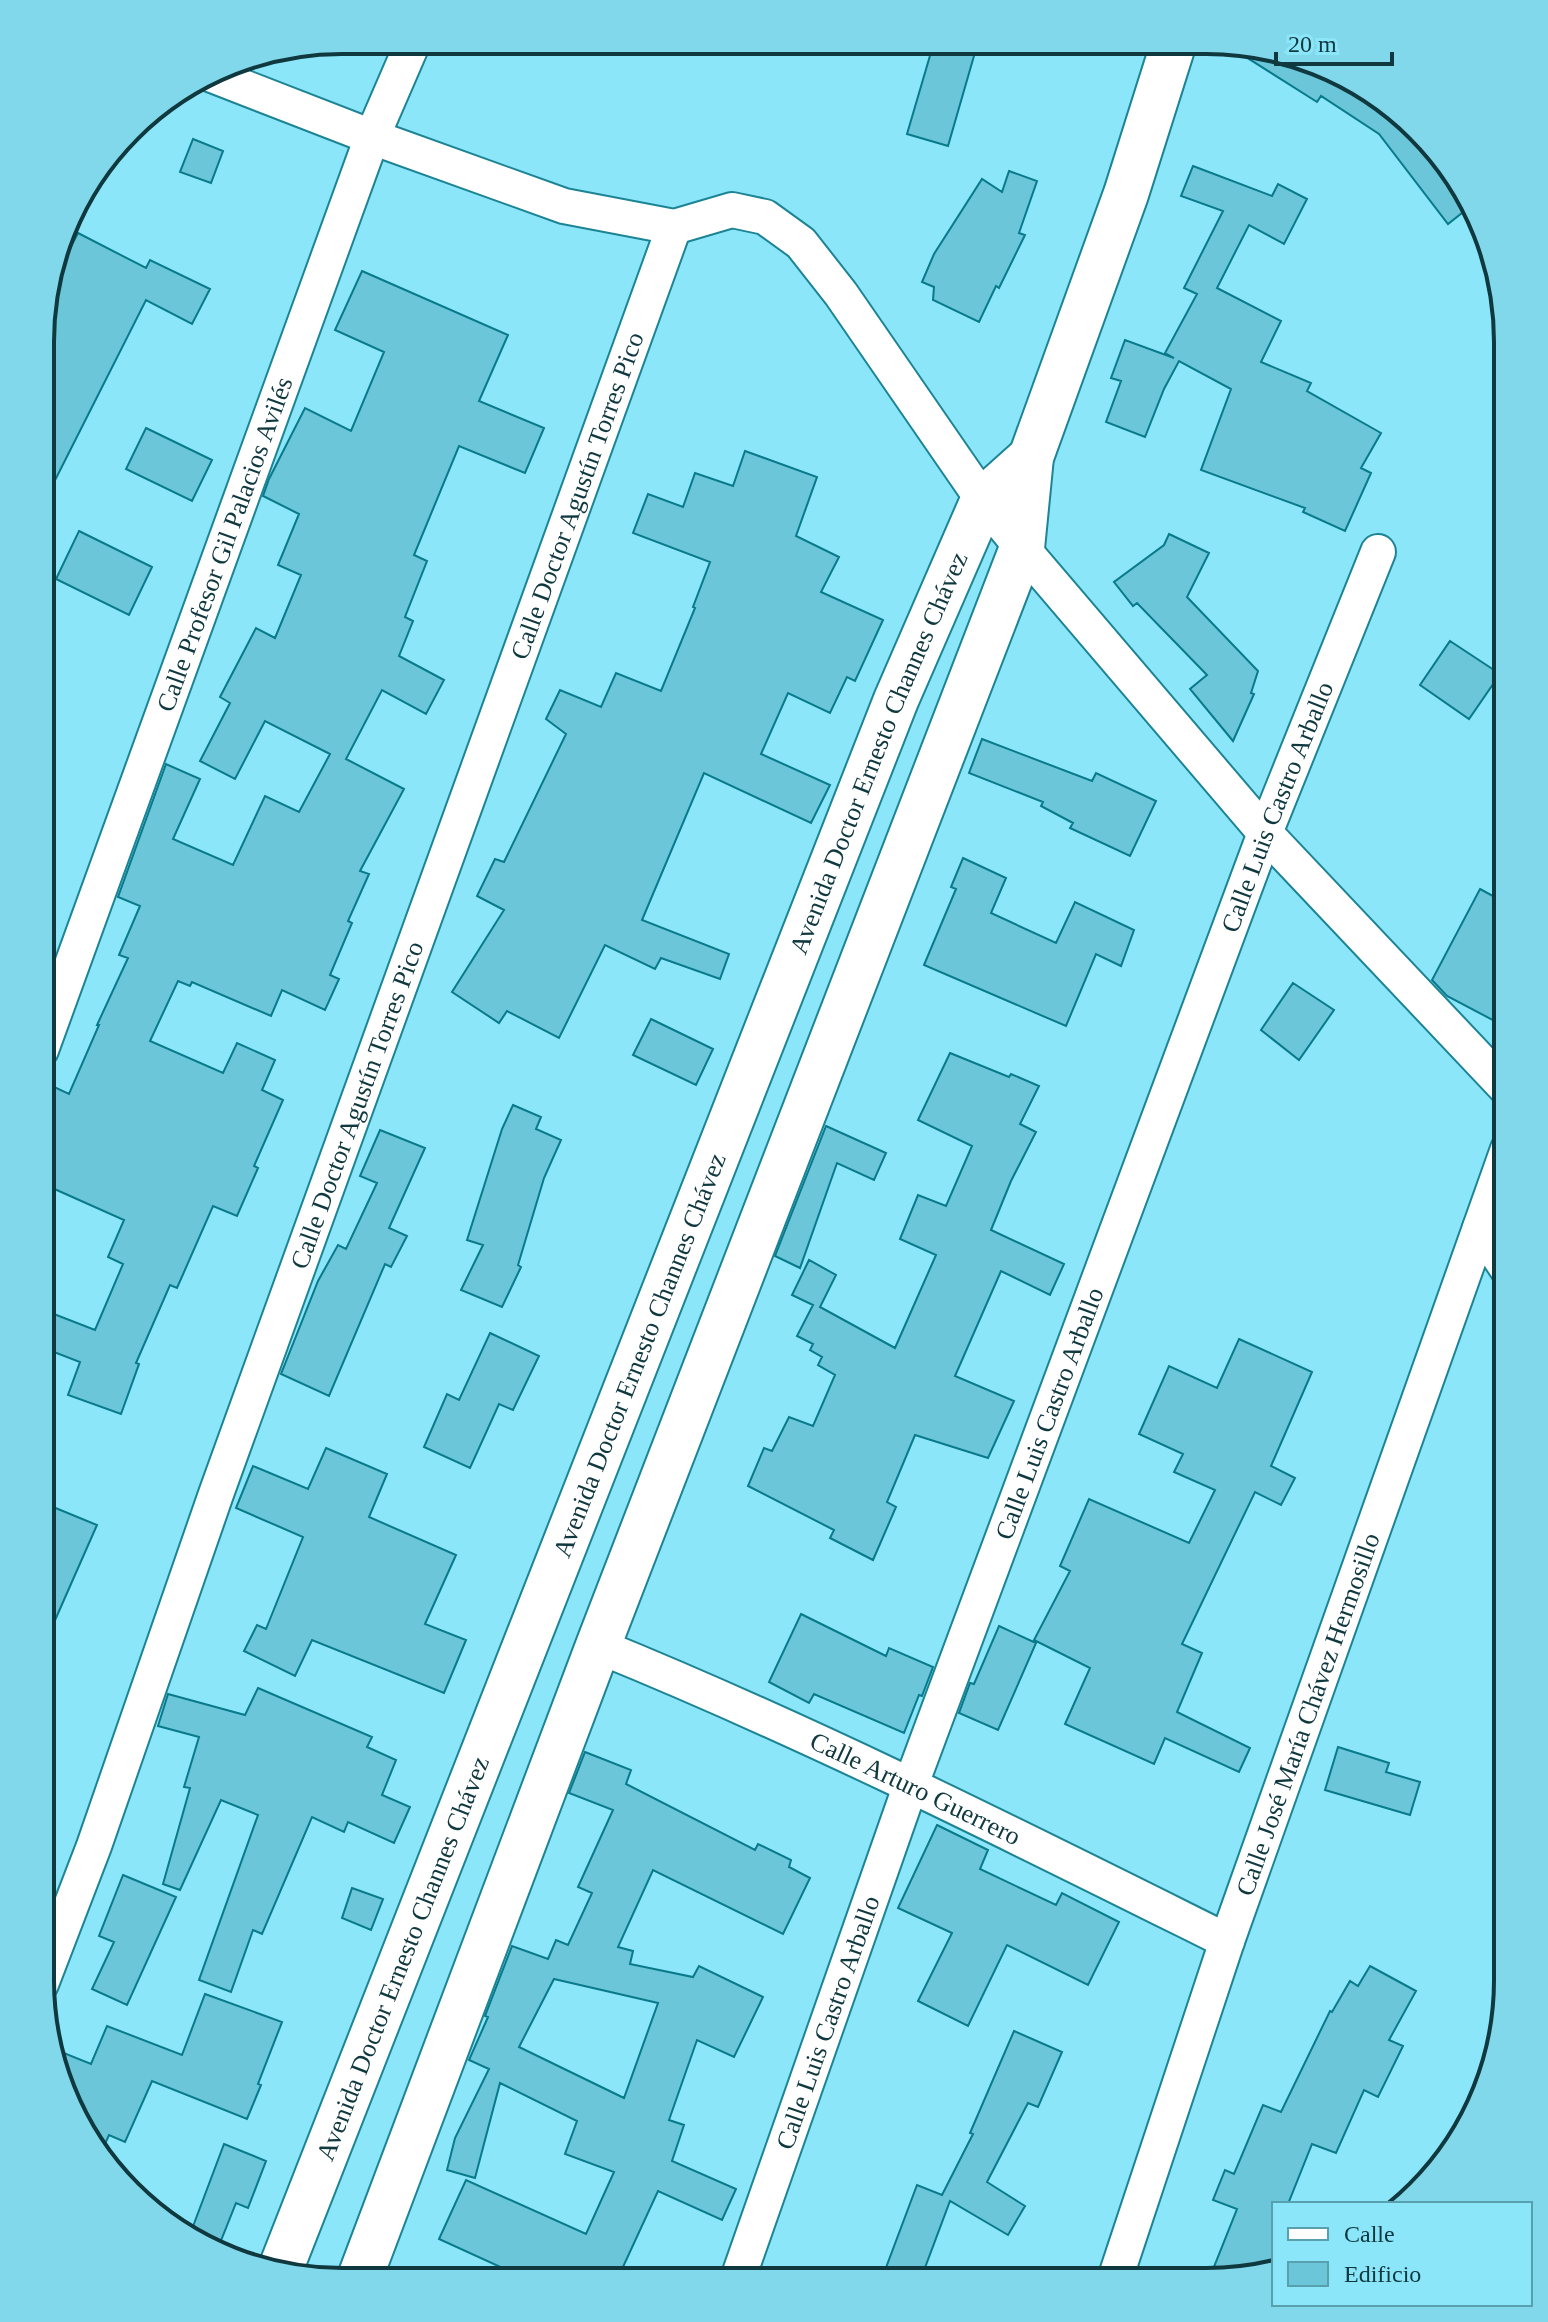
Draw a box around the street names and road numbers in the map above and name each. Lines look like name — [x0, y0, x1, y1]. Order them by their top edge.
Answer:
street label: Calle Doctor Agustín Torres Pico — [504, 328, 649, 663]
street label: Calle Profesor Gil Palacios Avilés — [150, 373, 298, 715]
street label: Avenida Doctor Ernesto Channes Chávez — [783, 547, 973, 958]
street label: Calle Luis Castro Arballo — [1215, 677, 1339, 936]
street label: Calle Doctor Agustín Torres Pico — [284, 937, 429, 1273]
street label: Avenida Doctor Ernesto Channes Chávez — [547, 1149, 731, 1561]
street label: Calle Luis Castro Arballo — [989, 1283, 1109, 1543]
street label: Calle José María Chávez Hermosillo — [1230, 1529, 1385, 1899]
street label: Calle Arturo Guerrero — [806, 1726, 1026, 1851]
street label: Avenida Doctor Ernesto Channes Chávez — [310, 1752, 495, 2164]
street label: Calle Luis Castro Arballo — [770, 1892, 885, 2153]

